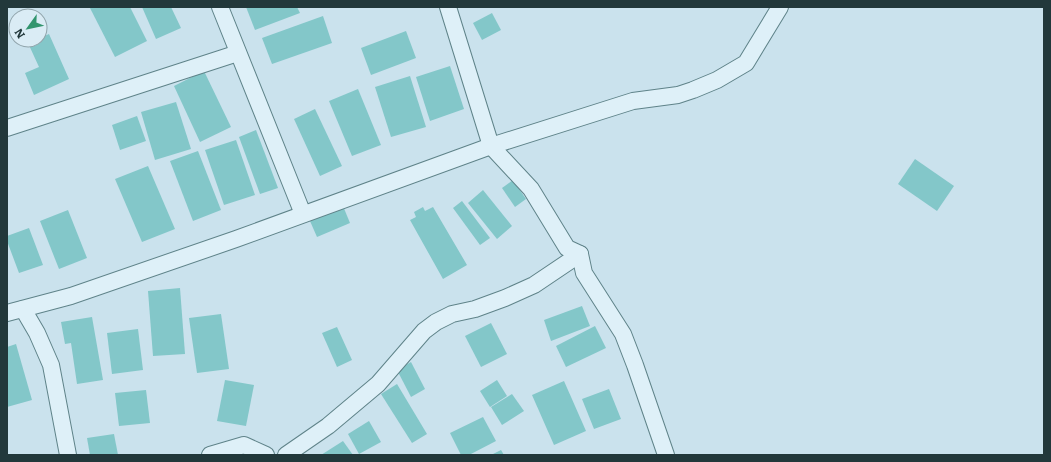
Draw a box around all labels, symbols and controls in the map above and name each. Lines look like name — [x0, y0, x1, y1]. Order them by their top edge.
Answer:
north arrow — [8, 8, 48, 48]
text: N — [10, 26, 28, 42]

